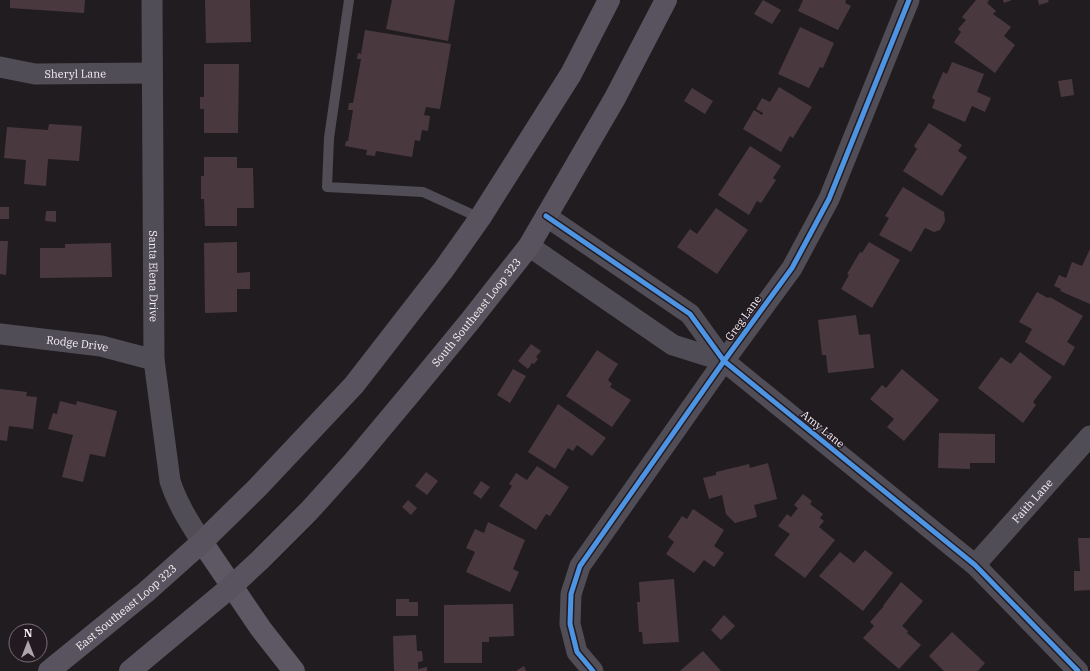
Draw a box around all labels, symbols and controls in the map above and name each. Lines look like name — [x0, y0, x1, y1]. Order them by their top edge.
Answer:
street label: Sheryl Lane — [44, 66, 106, 81]
street label: Santa Elena Drive — [146, 230, 161, 322]
street label: South Southeast Loop 323 — [428, 255, 524, 369]
street label: Greg Lane — [722, 292, 764, 343]
street label: Rodge Drive — [46, 333, 110, 355]
street label: Amy Lane — [798, 407, 848, 451]
street label: Faith Lane — [1009, 476, 1056, 526]
street label: East Southeast Loop 323 — [73, 561, 179, 653]
north arrow — [8, 623, 48, 663]
text: N — [24, 626, 33, 640]

